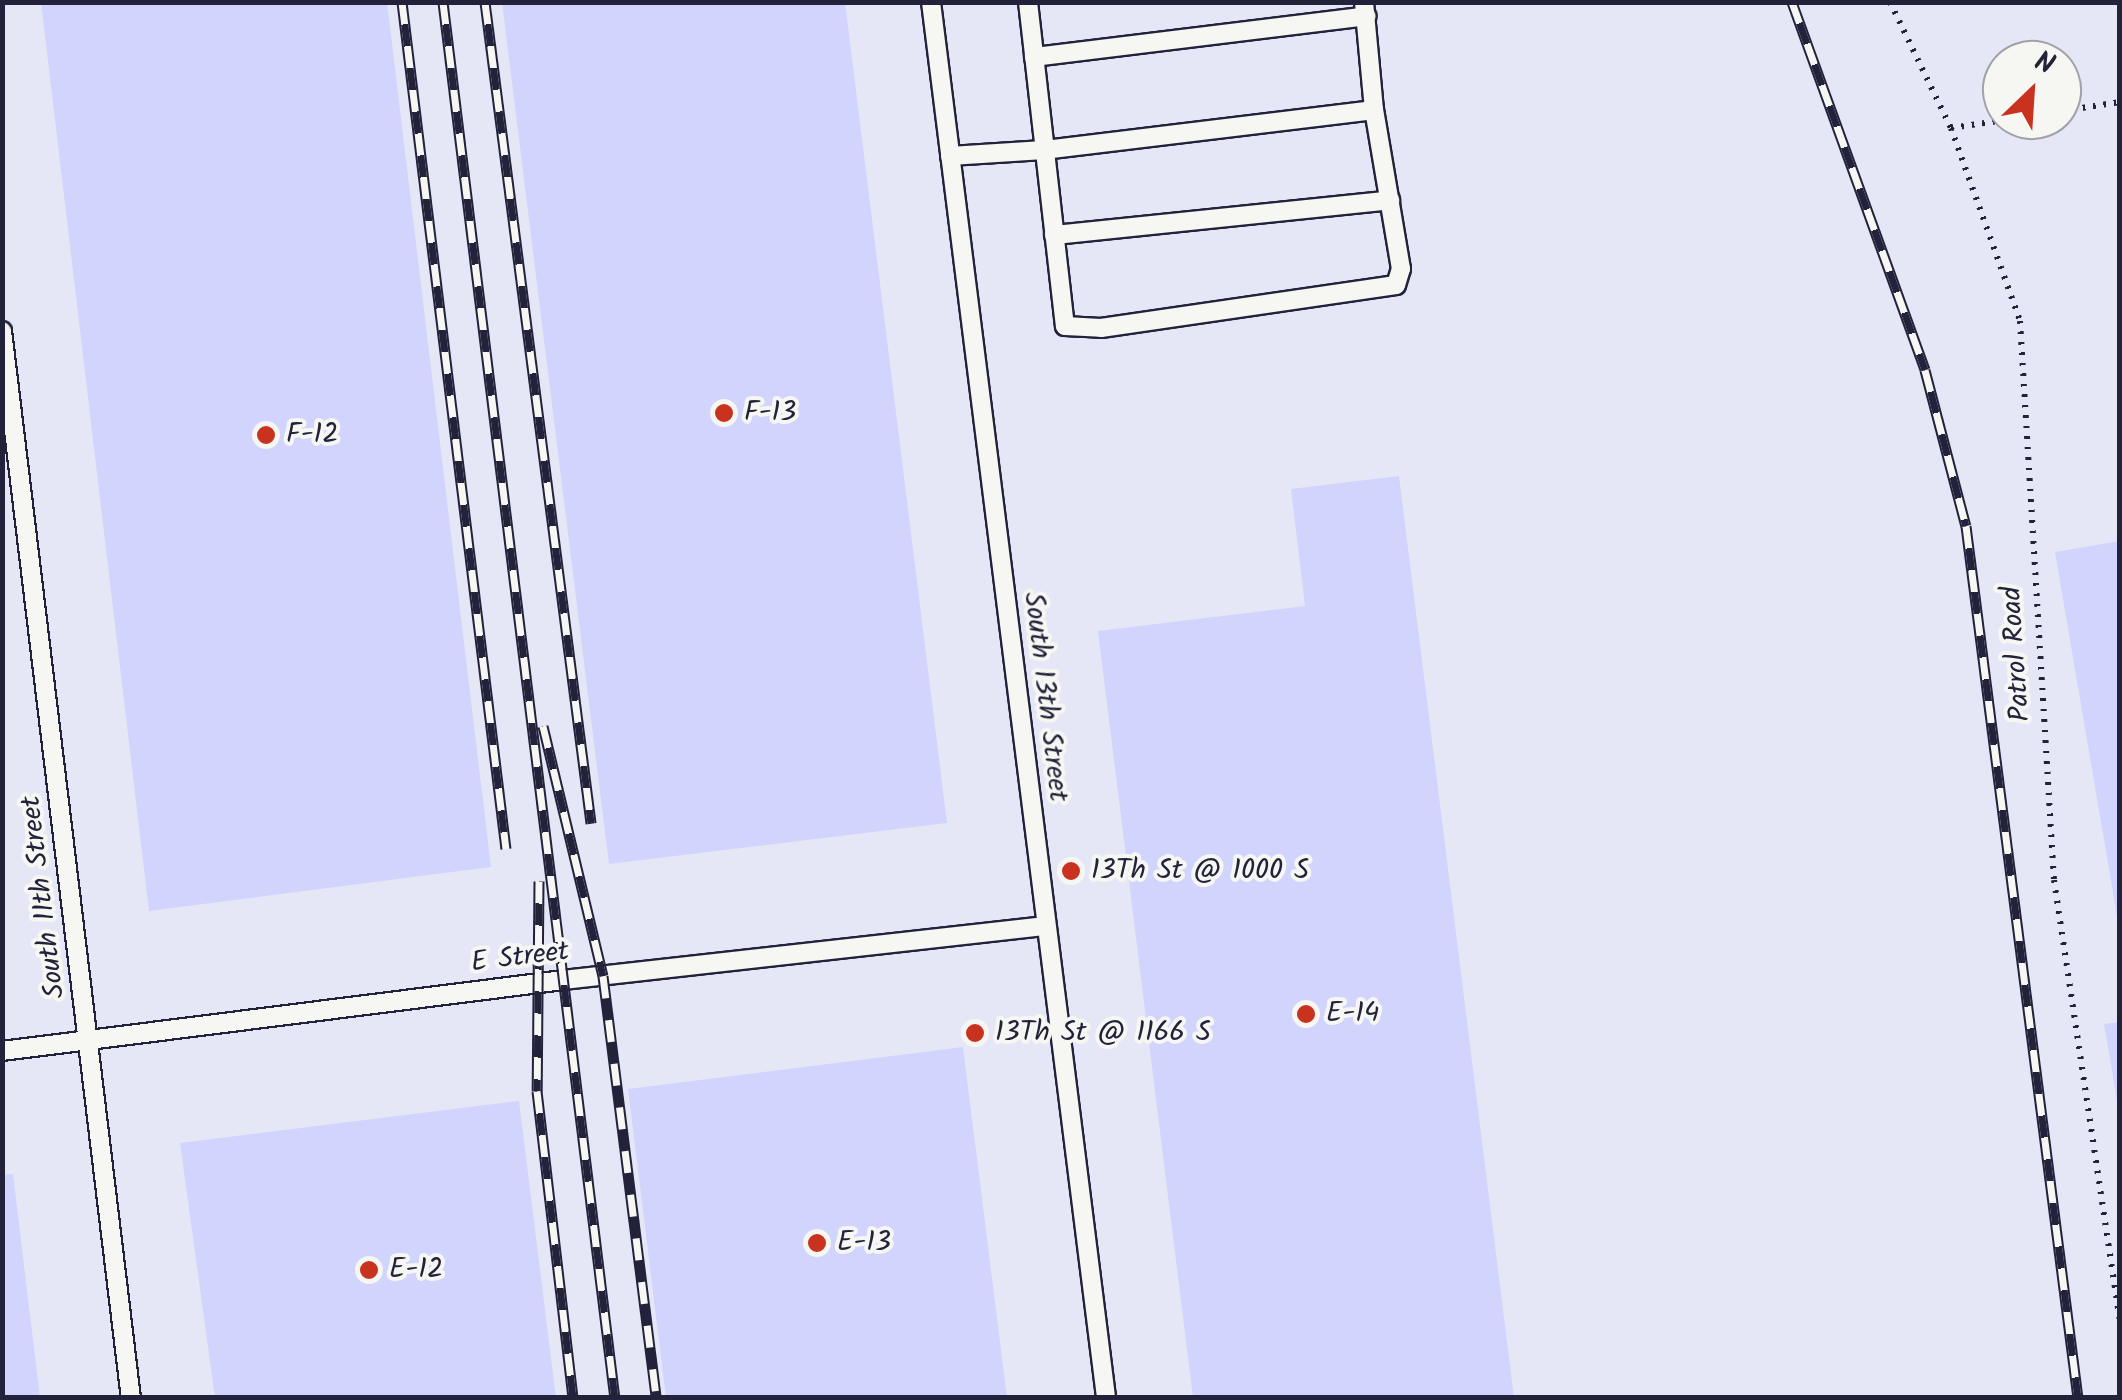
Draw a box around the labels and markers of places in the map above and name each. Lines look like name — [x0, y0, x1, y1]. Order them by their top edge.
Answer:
place label: F-13 — [744, 396, 796, 430]
marker: F-13 — [713, 402, 735, 424]
place label: F-12 — [286, 418, 339, 452]
marker: F-12 — [255, 424, 277, 446]
place label: 13Th St @ 1000 S — [1091, 854, 1309, 888]
marker: 13Th St @ 1000 S — [1060, 860, 1082, 882]
place label: E-14 — [1326, 997, 1379, 1031]
marker: E-14 — [1295, 1003, 1317, 1025]
place label: 13Th St @ 1166 S — [995, 1016, 1211, 1050]
marker: 13Th St @ 1166 S — [964, 1022, 986, 1044]
place label: E-13 — [837, 1226, 891, 1260]
marker: E-13 — [806, 1232, 828, 1254]
place label: E-12 — [389, 1253, 443, 1287]
marker: E-12 — [358, 1259, 380, 1281]

